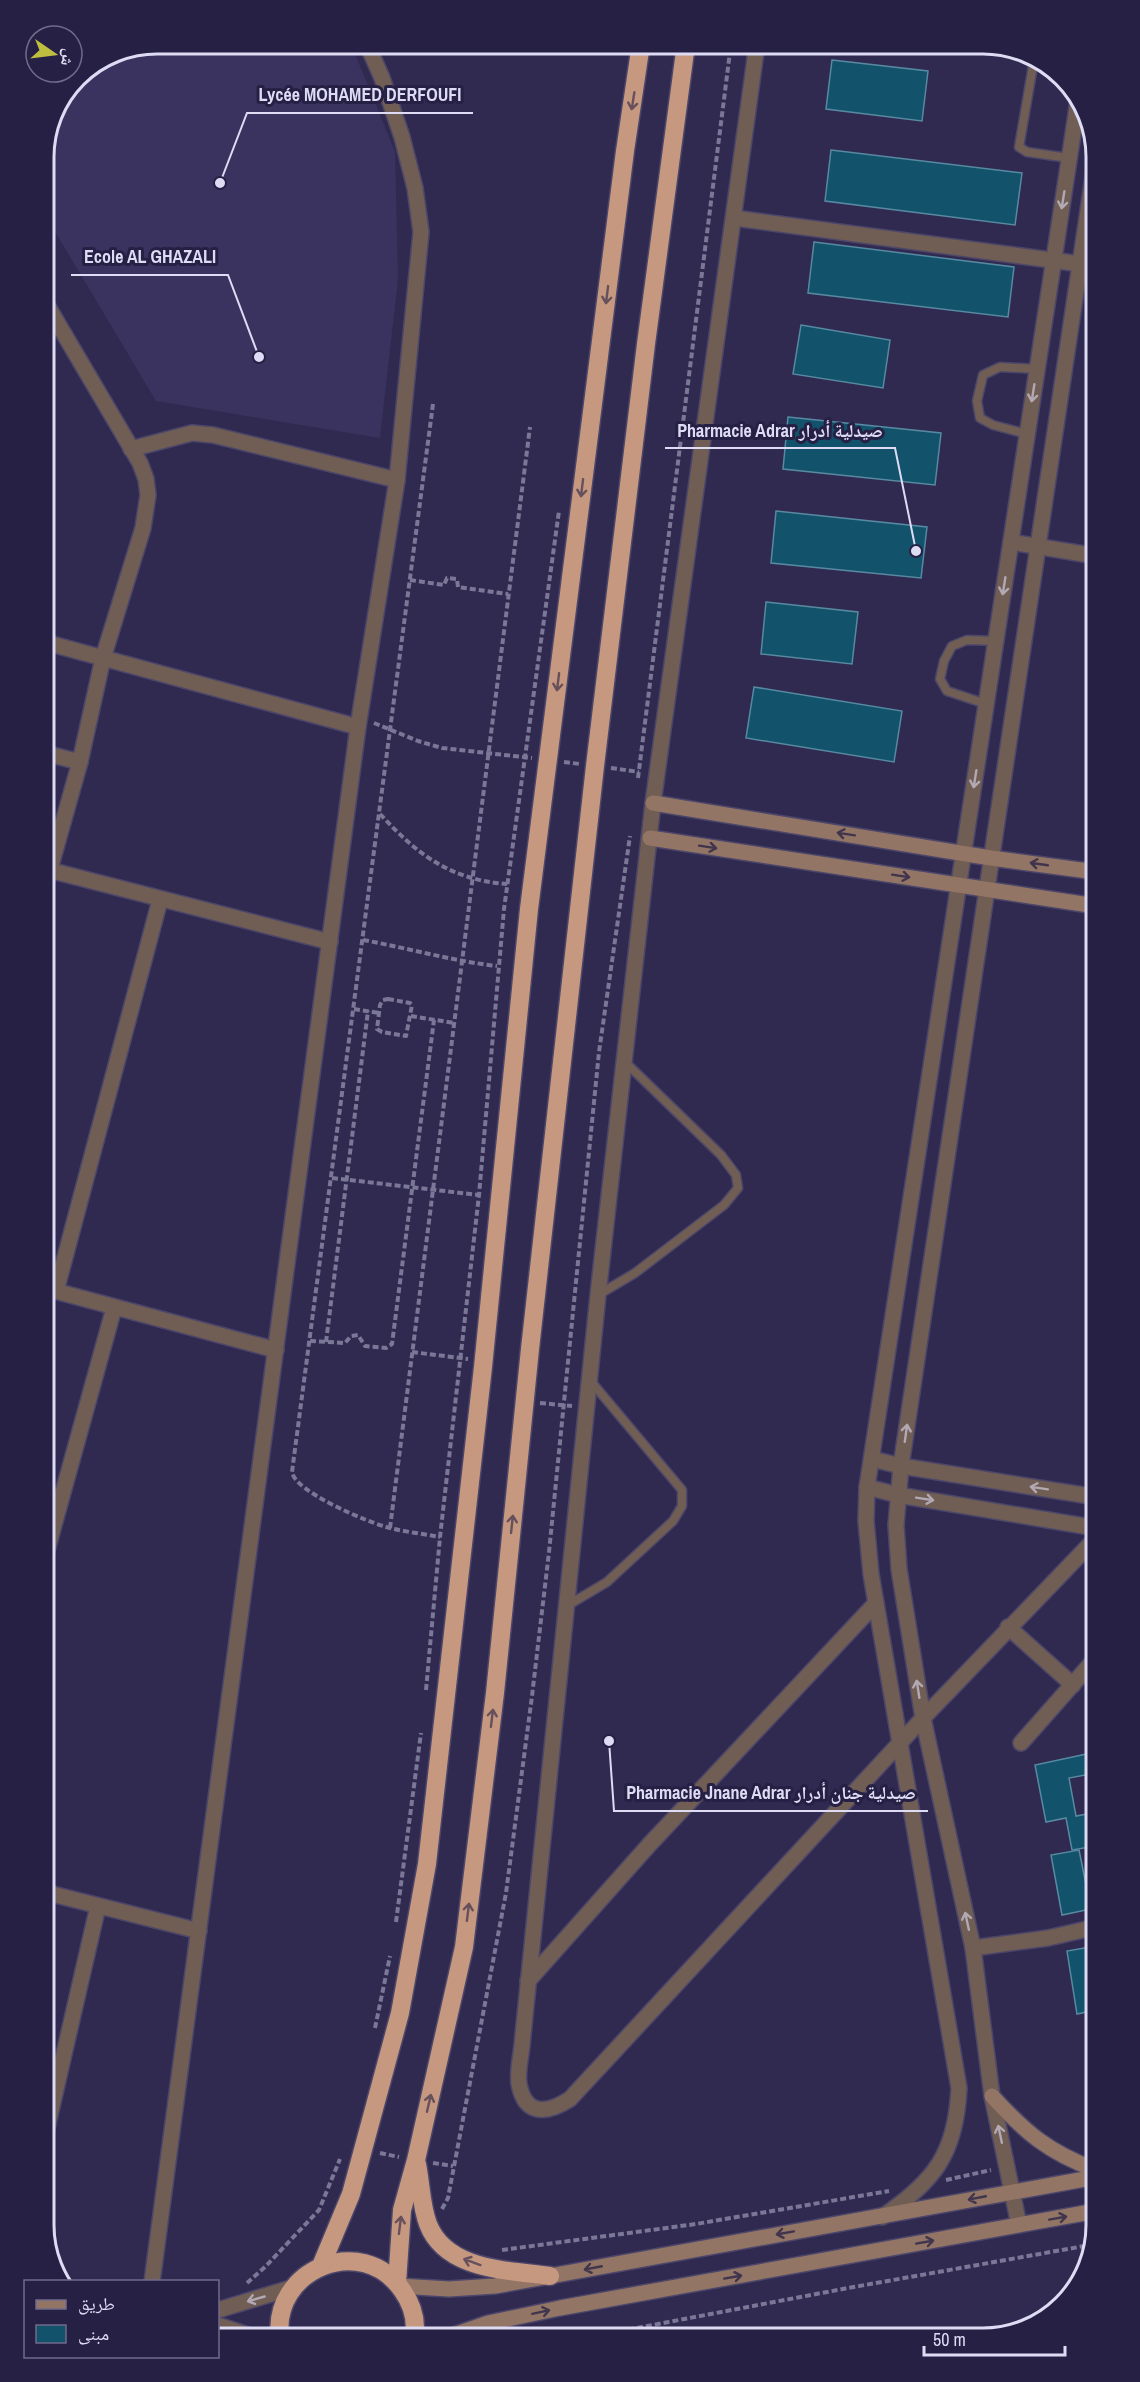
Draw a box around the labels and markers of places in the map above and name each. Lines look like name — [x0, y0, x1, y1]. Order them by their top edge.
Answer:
callout: Lycée MOHAMED DERFOUFI — [247, 77, 473, 113]
callout: Ecole AL GHAZALI — [71, 239, 228, 275]
callout: Pharmacie Adrar صيدلية أدرار — [665, 412, 895, 448]
callout: Pharmacie Jnane Adrar صيدلية جنان أدرار — [614, 1775, 928, 1811]

